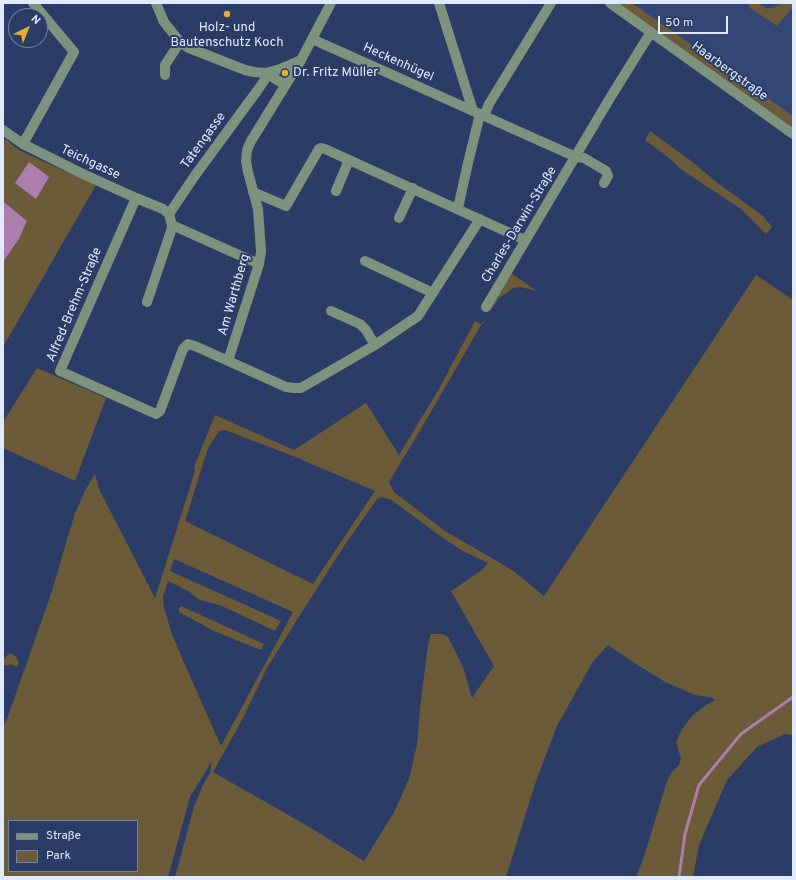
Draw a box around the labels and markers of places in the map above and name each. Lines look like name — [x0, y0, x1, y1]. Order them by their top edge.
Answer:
marker: Holz- und Bautenschutz Koch — [222, 9, 232, 19]
place label: Holz- und Bautenschutz Koch — [170, 20, 284, 51]
place label: Dr. Fritz Müller — [293, 65, 378, 81]
marker: Dr. Fritz Müller — [280, 68, 290, 78]

